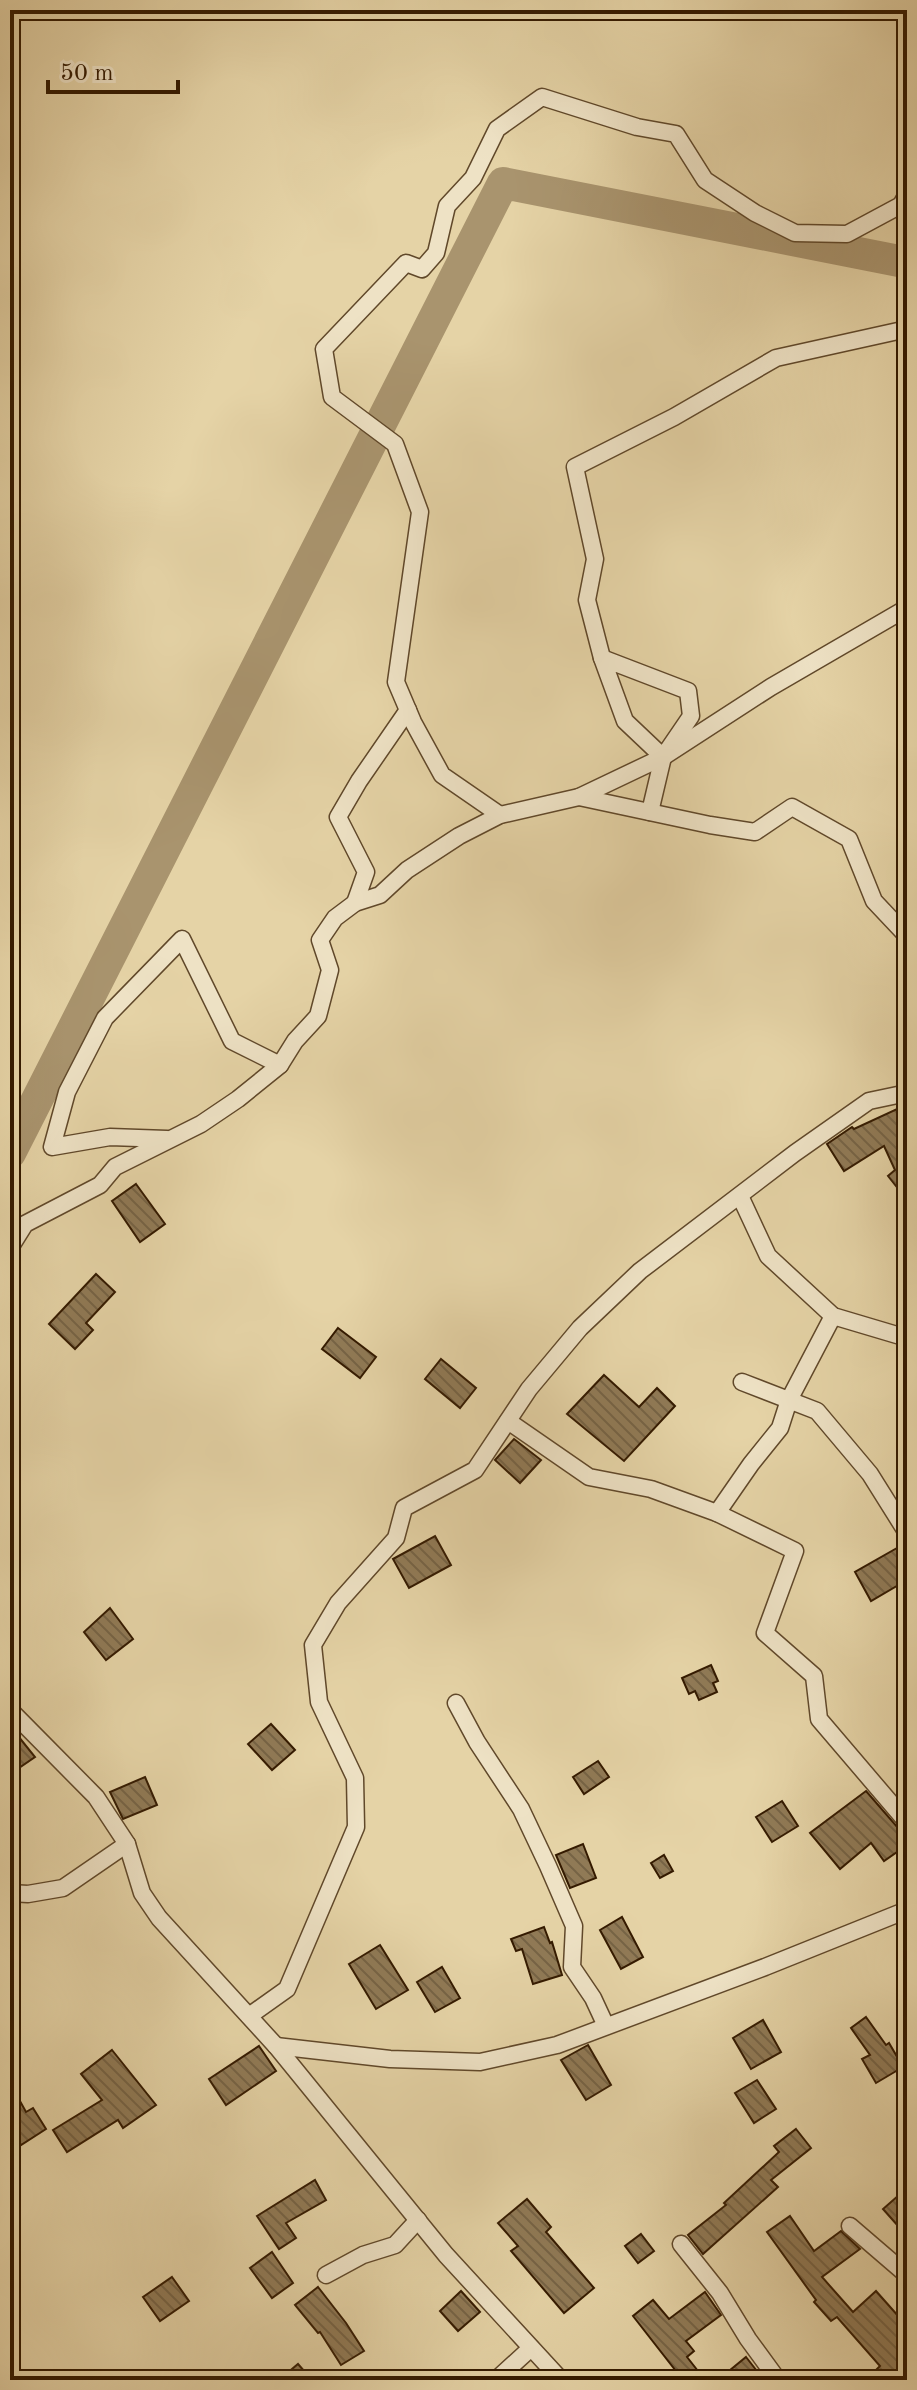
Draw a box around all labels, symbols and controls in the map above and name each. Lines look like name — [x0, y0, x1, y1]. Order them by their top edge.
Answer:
scale bar — [48, 44, 178, 94]
text: 50 m — [60, 62, 114, 86]

